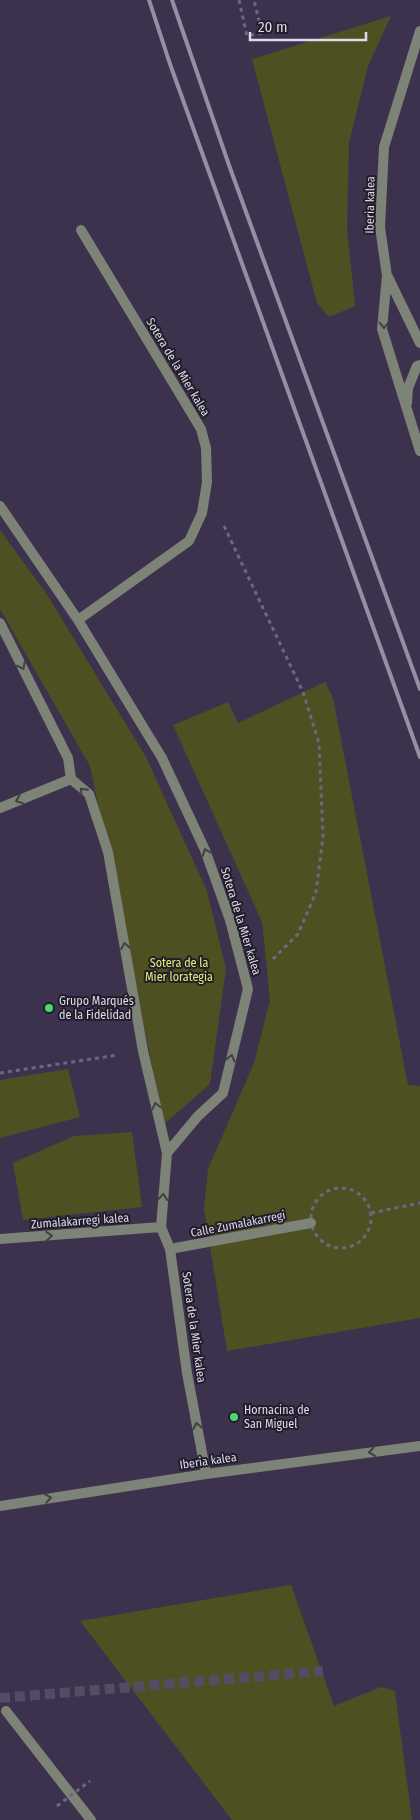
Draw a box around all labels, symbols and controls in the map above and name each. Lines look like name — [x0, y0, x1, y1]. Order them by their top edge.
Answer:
scale bar — [250, 10, 366, 42]
text: 20 m — [258, 18, 288, 36]
street label: Iberia kalea — [363, 176, 378, 234]
street label: Sotera de la Mier kalea — [143, 315, 213, 419]
one-way arrow — [379, 321, 389, 329]
one-way arrow — [16, 661, 26, 670]
one-way arrow — [80, 788, 89, 797]
one-way arrow — [15, 794, 24, 805]
one-way arrow — [202, 848, 212, 857]
street label: Sotera de la Mier kalea — [218, 865, 264, 977]
one-way arrow — [120, 942, 130, 951]
park label: Sotera de la Mier lorategia — [145, 956, 213, 984]
place label: Grupo Marqués de la Fidelidad — [59, 994, 134, 1022]
marker: Grupo Marqués de la Fidelidad — [43, 1002, 55, 1014]
one-way arrow — [225, 1054, 236, 1063]
one-way arrow — [151, 1101, 162, 1110]
one-way arrow — [158, 1193, 169, 1201]
street label: Calle Zumalakarregi — [189, 1208, 287, 1240]
street label: Zumalakarregi kalea — [30, 1211, 130, 1231]
one-way arrow — [45, 1230, 53, 1241]
street label: Sotera de la Mier kalea — [179, 1271, 209, 1384]
place label: Hornacina de San Miguel — [244, 1403, 310, 1431]
marker: Hornacina de San Miguel — [228, 1411, 240, 1423]
one-way arrow — [192, 1421, 203, 1430]
one-way arrow — [367, 1446, 375, 1457]
street label: Iberia kalea — [179, 1450, 237, 1472]
one-way arrow — [45, 1493, 53, 1504]

